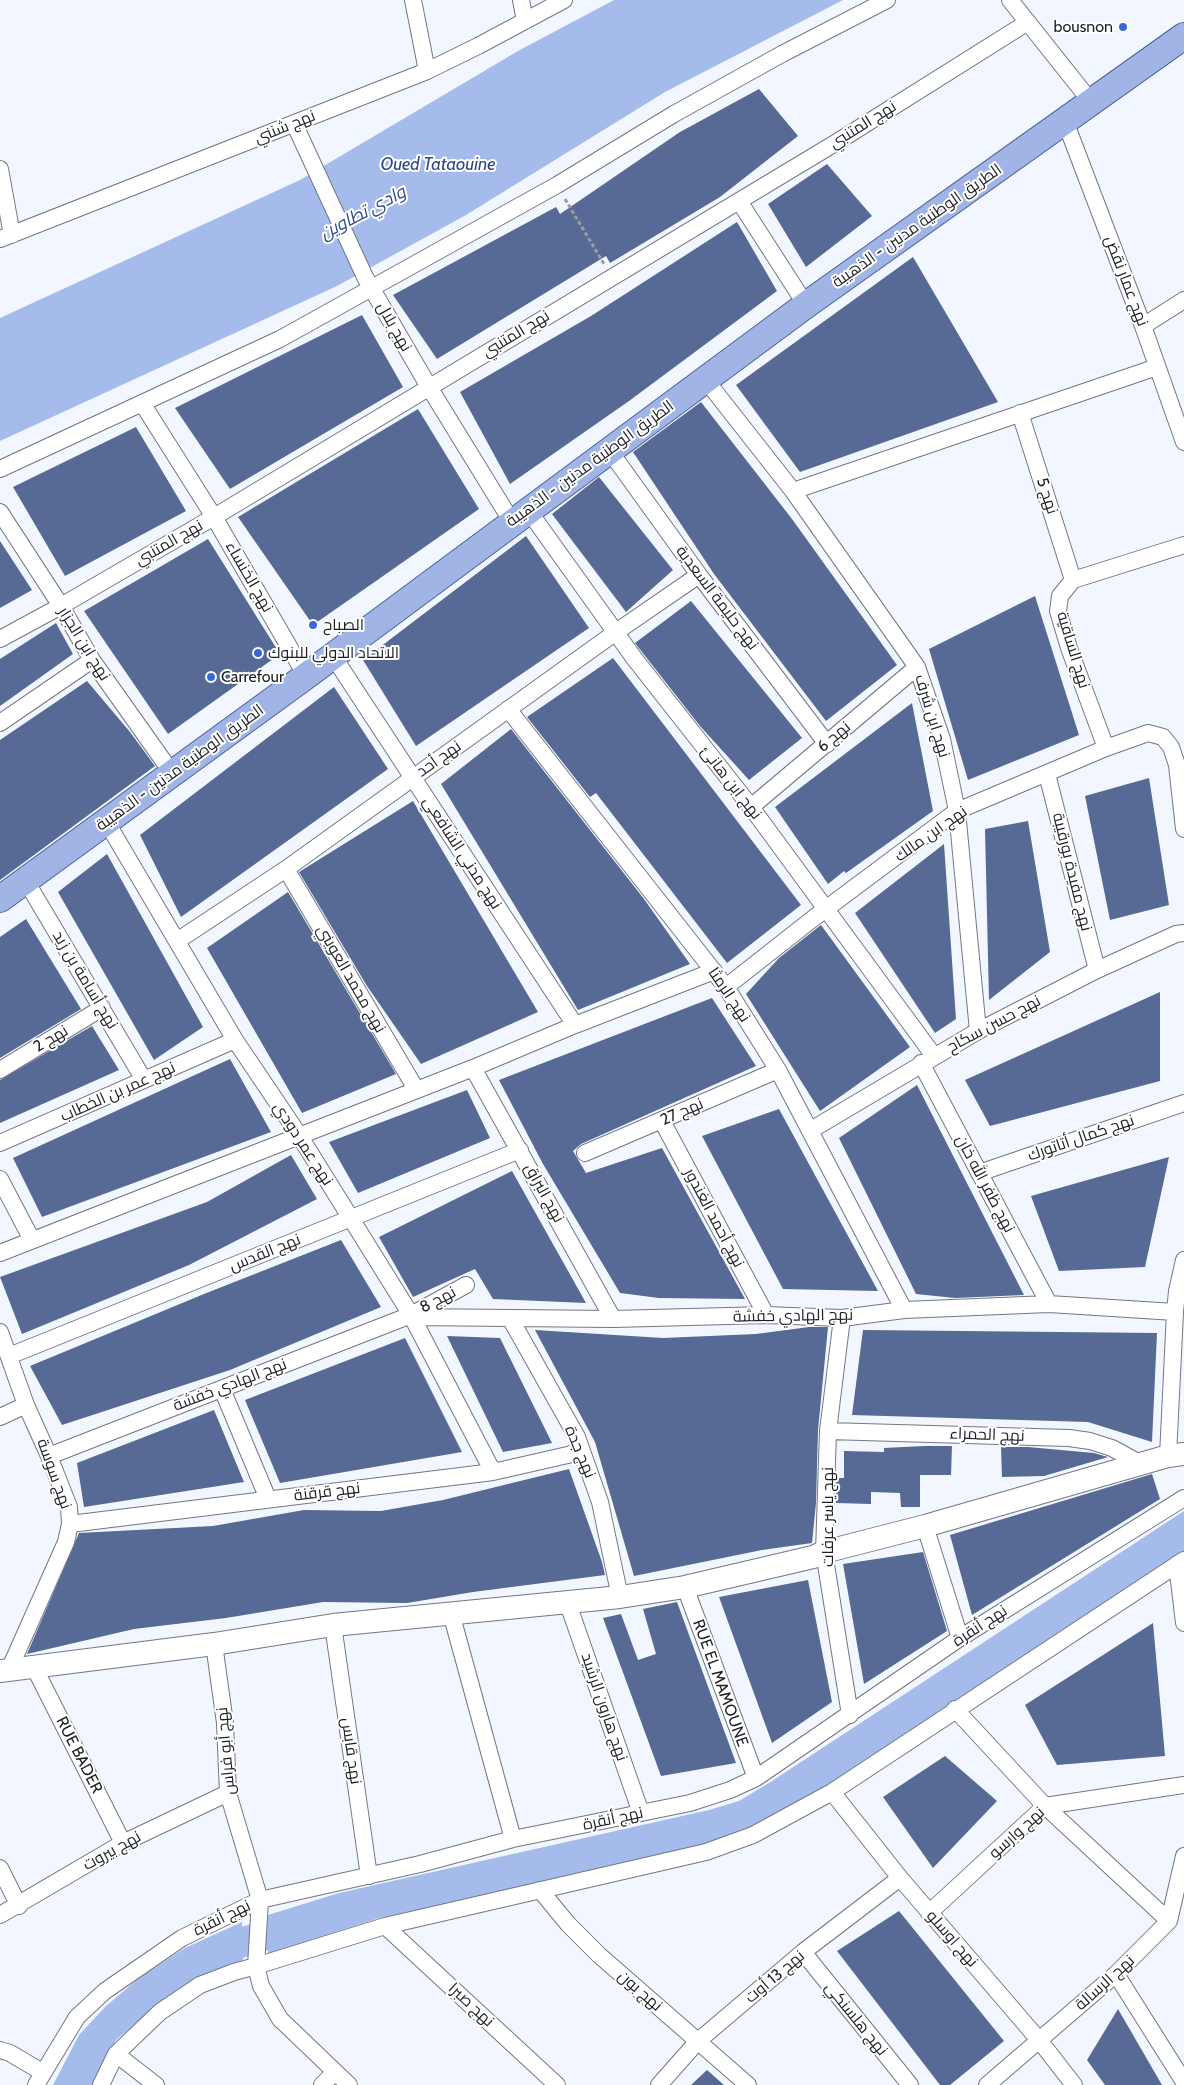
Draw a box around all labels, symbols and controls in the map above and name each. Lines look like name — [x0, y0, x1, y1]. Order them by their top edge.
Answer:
place label: bousnon — [1054, 17, 1113, 37]
marker: bousnon — [1117, 21, 1129, 33]
street label: نهج المتنبي — [826, 97, 900, 153]
street label: نهج شنني — [252, 106, 318, 148]
water label: Oued Tataouine — [380, 154, 496, 176]
street label: الطريق الوطنية مدنين - الذهيبة — [828, 160, 1006, 292]
water label: وادي تطاوين — [316, 181, 410, 245]
street label: نهج عمار نقض — [1100, 233, 1152, 329]
street label: نهج بلال — [372, 299, 416, 355]
street label: نهج المتنبي — [479, 306, 553, 362]
street label: الطريق الوطنية مدنين - الذهيبة — [502, 397, 678, 531]
street label: نهج 5 — [1032, 475, 1062, 517]
street label: نهج المتنبي — [132, 516, 206, 570]
street label: نهج الخنساء — [221, 538, 277, 616]
street label: نهج حليمة السعدية — [672, 542, 762, 654]
street label: نهج ابن الجزار — [54, 604, 114, 684]
street label: نهج الساقية — [1052, 609, 1094, 691]
place label: الصباح — [323, 615, 364, 635]
marker: الصباح — [307, 619, 319, 631]
place label: الاتحاد الدولي للبنوك — [268, 643, 399, 663]
marker: الاتحاد الدولي للبنوك — [252, 647, 264, 659]
place label: Carrefour — [221, 667, 284, 687]
marker: Carrefour — [205, 671, 217, 683]
street label: نهج ابن شرف — [910, 672, 954, 760]
street label: الطريق الوطنية مدنين - الذهيبة — [92, 701, 268, 835]
street label: نهج 6 — [813, 718, 855, 756]
street label: نهج أحد — [413, 737, 465, 781]
street label: نهج ابن هانئ — [696, 743, 766, 823]
street label: نهج مدني الشافعي — [418, 793, 506, 913]
street label: نهج ابن مالك — [891, 802, 971, 866]
street label: نهج مفيدة بورقيبة — [1048, 811, 1096, 933]
street label: نهج محمد العويني — [312, 922, 390, 1036]
street label: نهج أسامة بن زيد — [48, 927, 122, 1033]
street label: نهج الرمثا — [704, 964, 754, 1026]
street label: نهج حسن سكاح — [944, 991, 1044, 1057]
street label: نهج 2 — [30, 1021, 72, 1057]
street label: نهج عمر بن الخطاب — [57, 1058, 179, 1126]
street label: نهج 27 — [658, 1094, 706, 1130]
street label: نهج عمر دودي — [269, 1099, 337, 1189]
street label: نهج كمال أتاتورك — [1025, 1111, 1137, 1165]
street label: نهج ظفر الله خان — [951, 1132, 1019, 1236]
street label: نهج البراق — [520, 1160, 568, 1226]
street label: نهج أحمد الغندور — [680, 1165, 748, 1271]
street label: نهج القدس — [226, 1230, 304, 1276]
street label: نهج 8 — [417, 1283, 459, 1317]
street label: نهج الهادي خفشة — [733, 1305, 853, 1327]
street label: نهج الهادي خفشة — [170, 1354, 290, 1416]
street label: نهج جدة — [560, 1423, 600, 1481]
street label: نهج الحمراء — [949, 1424, 1025, 1446]
street label: نهج سوسة — [32, 1436, 76, 1512]
street label: نهج ياسر عرفات — [818, 1467, 838, 1567]
street label: نهج قرقنة — [293, 1478, 361, 1506]
street label: نهج أنقرة — [949, 1601, 1011, 1651]
street label: RUE EL MAMOUNE — [688, 1617, 752, 1749]
street label: نهج هارون الرشيد — [577, 1650, 631, 1764]
street label: نهج أبو فراس — [213, 1706, 239, 1796]
street label: RUE BADER — [52, 1714, 106, 1796]
street label: نهج قابس — [337, 1716, 365, 1786]
street label: نهج أنقرة — [581, 1803, 645, 1835]
street label: نهج وارسو — [985, 1803, 1049, 1863]
street label: نهج بيروت — [80, 1827, 144, 1875]
street label: نهج أنقرة — [190, 1896, 254, 1940]
street label: نهج اوسلو — [922, 1907, 982, 1971]
street label: نهج 13 أوت — [741, 1947, 809, 2007]
street label: نهج الرسالة — [1071, 1951, 1139, 2015]
street label: نهج بون — [614, 1966, 666, 2016]
street label: نهج هلسنكي — [820, 1978, 892, 2060]
street label: نهج صبرا — [444, 1979, 498, 2031]

